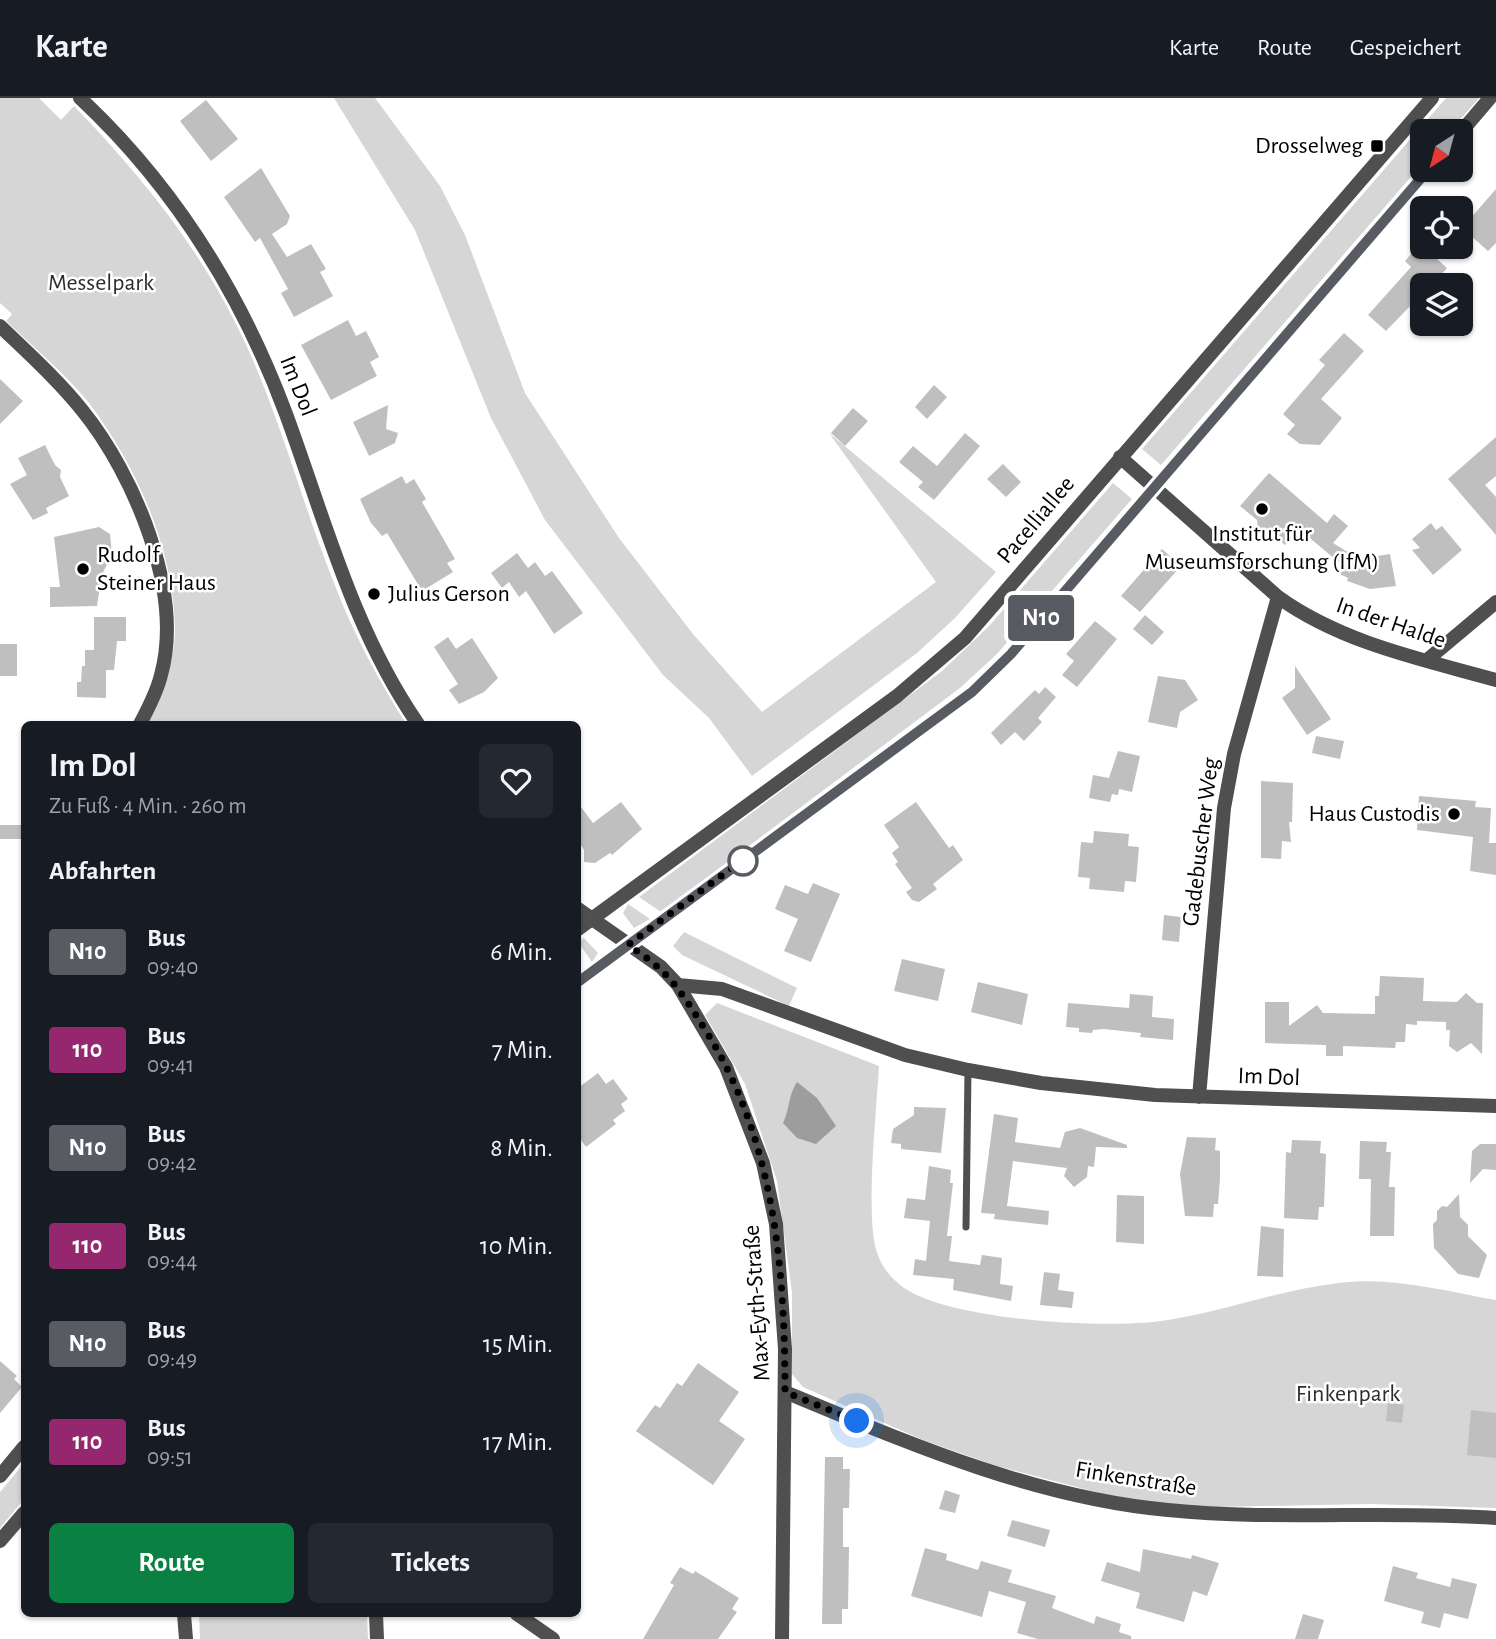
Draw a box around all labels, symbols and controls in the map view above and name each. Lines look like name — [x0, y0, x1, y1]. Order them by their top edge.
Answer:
text: Karte — [35, 31, 108, 64]
text: Karte — [1169, 36, 1219, 60]
text: Route — [1257, 36, 1312, 60]
text: Gespeichert — [1350, 36, 1461, 60]
north arrow — [1410, 119, 1474, 182]
map controls — [1410, 119, 1473, 336]
place label: Drosselweg — [1255, 134, 1363, 158]
marker: Drosselweg — [1369, 138, 1385, 154]
button: locate — [1410, 196, 1473, 259]
park label: Messelpark — [48, 271, 154, 295]
button: layers — [1410, 273, 1473, 336]
street label: Im Dol — [275, 352, 321, 420]
street label: Pacelliallee — [993, 472, 1079, 568]
marker: Institut für Museumsforschung (IfM) — [1254, 501, 1270, 517]
place label: Institut für Museumsforschung (IfM) — [1145, 522, 1379, 574]
place label: Rudolf Steiner Haus — [97, 543, 216, 595]
marker: Rudolf Steiner Haus — [75, 561, 91, 577]
place label: Julius Gerson — [388, 582, 510, 606]
marker: Julius Gerson — [366, 586, 382, 602]
street label: In der Halde — [1333, 593, 1449, 653]
line badge: N10 — [1001, 595, 1081, 641]
text: N10 — [1022, 606, 1060, 630]
button: heart — [479, 744, 553, 818]
text: Im Dol — [49, 750, 137, 783]
street label: Gadebuscher Weg — [1179, 756, 1223, 928]
text: Zu Fuß · 4 Min. · 260 m — [49, 795, 247, 818]
place label: Haus Custodis — [1308, 802, 1440, 826]
marker: Haus Custodis — [1446, 806, 1462, 822]
unlabelled marker — [728, 846, 758, 876]
text: Abfahrten — [49, 858, 156, 884]
text: Bus — [147, 925, 186, 951]
text: 6 Min. — [490, 939, 553, 965]
text: N10 — [69, 940, 106, 964]
text: 09:40 — [147, 956, 198, 979]
text: Bus — [147, 1023, 186, 1049]
text: 7 Min. — [492, 1037, 553, 1063]
text: 110 — [73, 1038, 102, 1062]
text: 09:41 — [147, 1054, 194, 1077]
street label: Im Dol — [1237, 1064, 1301, 1090]
text: Bus — [147, 1121, 186, 1147]
text: 8 Min. — [490, 1135, 553, 1161]
text: N10 — [69, 1136, 106, 1160]
text: 09:42 — [147, 1152, 197, 1175]
text: Bus — [147, 1219, 186, 1245]
street label: Max-Eyth-Straße — [740, 1224, 774, 1382]
text: 10 Min. — [480, 1233, 553, 1259]
text: 110 — [73, 1234, 102, 1258]
text: 09:44 — [147, 1250, 197, 1273]
text: Bus — [147, 1317, 186, 1343]
text: 15 Min. — [483, 1331, 553, 1357]
text: N10 — [69, 1332, 106, 1356]
text: 09:49 — [147, 1348, 197, 1371]
park label: Finkenpark — [1296, 1382, 1400, 1406]
your location — [839, 1403, 874, 1438]
text: Bus — [147, 1415, 186, 1441]
text: 17 Min. — [483, 1429, 553, 1455]
text: 110 — [73, 1430, 102, 1454]
text: 09:51 — [147, 1446, 193, 1469]
street label: Finkenstraße — [1074, 1458, 1198, 1500]
button: Route — [49, 1523, 294, 1603]
button: Tickets — [308, 1523, 553, 1603]

